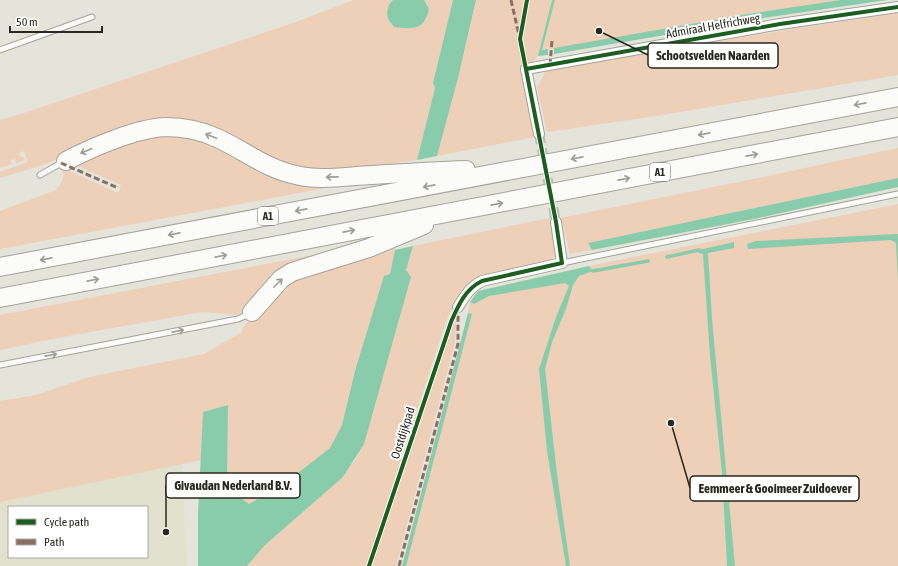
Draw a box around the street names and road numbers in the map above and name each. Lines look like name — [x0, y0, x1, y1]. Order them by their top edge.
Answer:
street label: Admiraal Helfrichweg — [665, 11, 762, 41]
road number: A1 — [650, 163, 670, 181]
road number: A1 — [258, 207, 278, 225]
street label: Oostdijkpad — [388, 405, 418, 461]

